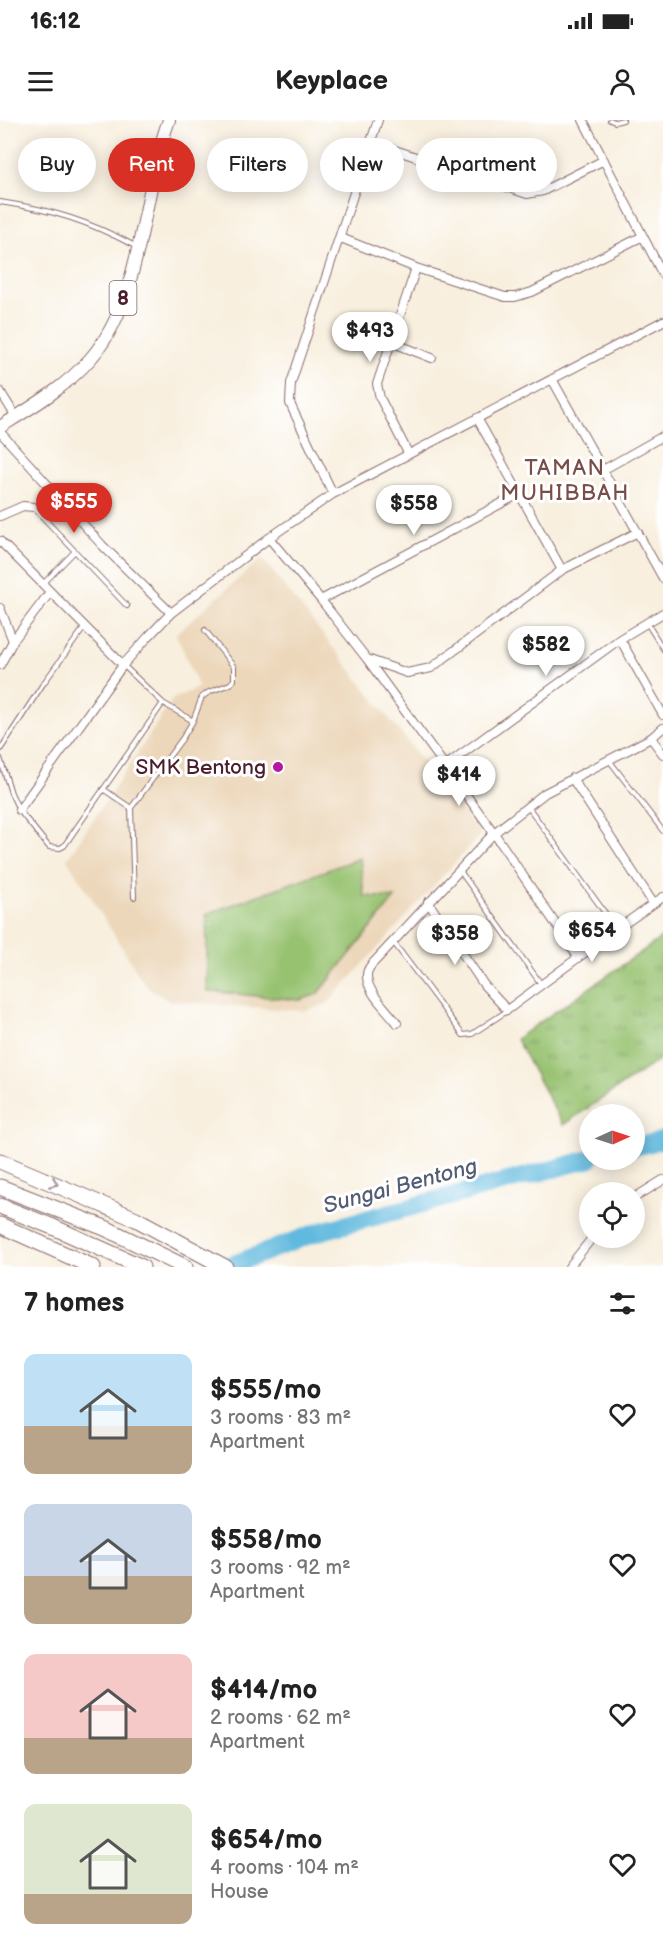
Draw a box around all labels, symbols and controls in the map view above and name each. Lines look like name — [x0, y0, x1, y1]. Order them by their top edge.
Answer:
text: 16:12 — [30, 8, 80, 35]
icon: menu — [24, 65, 57, 98]
text: Keyplace — [275, 65, 388, 97]
icon: person — [606, 65, 639, 98]
chip: Buy — [18, 138, 96, 192]
chip: Rent — [108, 138, 195, 192]
chip: Filters — [207, 138, 308, 192]
chip: New — [320, 138, 404, 192]
chip: Apartment — [416, 138, 557, 192]
road number: 8 — [110, 281, 136, 315]
pin: $493 — [334, 312, 406, 363]
text: $493 — [346, 319, 394, 343]
district label: TAMAN MUHIBBAH — [500, 455, 630, 507]
pin: $555 — [38, 483, 110, 534]
pin: $558 — [378, 485, 450, 536]
text: $555 — [50, 490, 98, 514]
text: $558 — [390, 492, 438, 516]
pin: $582 — [510, 626, 582, 677]
text: $582 — [522, 633, 570, 657]
place label: SMK Bentong — [136, 755, 266, 780]
pin: $414 — [423, 756, 495, 807]
marker: SMK Bentong — [271, 760, 285, 774]
text: $414 — [437, 763, 481, 787]
pin: $654 — [556, 912, 628, 963]
pin: $358 — [419, 915, 491, 966]
text: $654 — [568, 919, 616, 943]
text: $358 — [431, 922, 479, 946]
north arrow — [579, 1104, 645, 1170]
map controls — [579, 1104, 645, 1248]
water label: Sungai Bentong — [320, 1153, 480, 1220]
one-way arrow — [48, 1176, 59, 1188]
button: locate — [579, 1182, 645, 1248]
icon: filters — [606, 1287, 639, 1320]
text: 7 homes — [24, 1288, 124, 1319]
text: $555/mo — [210, 1375, 321, 1406]
icon: home — [72, 1378, 144, 1450]
icon: heart — [606, 1398, 639, 1431]
text: 3 rooms · 83 m² — [210, 1406, 351, 1430]
text: Apartment — [210, 1430, 305, 1454]
text: $558/mo — [210, 1525, 322, 1556]
icon: home — [72, 1528, 144, 1600]
icon: heart — [606, 1548, 639, 1581]
text: 3 rooms · 92 m² — [210, 1556, 351, 1580]
text: Apartment — [210, 1580, 305, 1604]
text: $414/mo — [210, 1675, 317, 1706]
icon: home — [72, 1678, 144, 1750]
icon: heart — [606, 1698, 639, 1731]
text: 2 rooms · 62 m² — [210, 1706, 351, 1730]
text: Apartment — [210, 1730, 305, 1754]
text: $654/mo — [210, 1825, 322, 1856]
icon: home — [72, 1828, 144, 1900]
icon: heart — [606, 1848, 639, 1881]
text: 4 rooms · 104 m² — [210, 1856, 359, 1880]
text: House — [210, 1880, 269, 1904]

